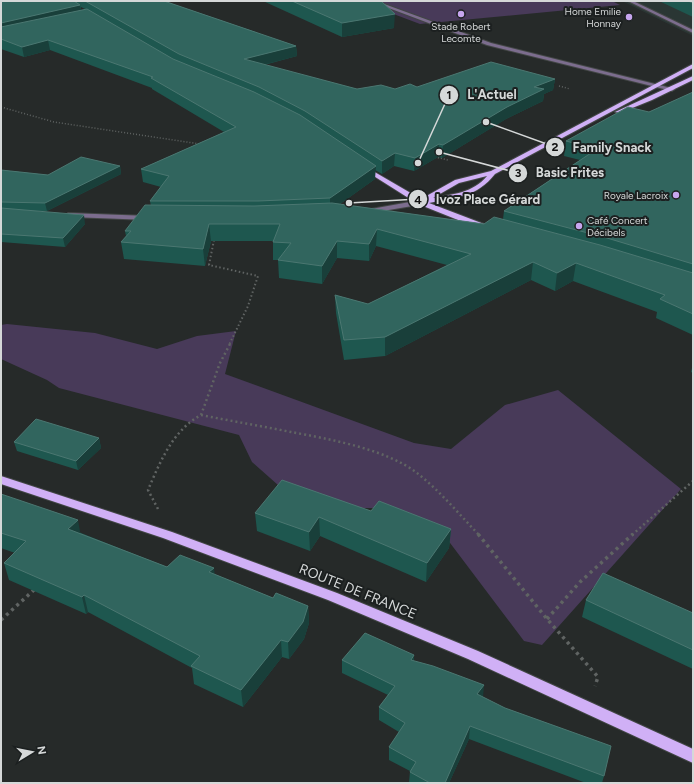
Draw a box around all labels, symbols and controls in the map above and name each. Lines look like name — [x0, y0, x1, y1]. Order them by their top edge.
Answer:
place label: Home Emilie Honnay — [565, 5, 622, 30]
marker: Stade Robert Lecomte — [456, 9, 466, 19]
marker: Home Emilie Honnay — [624, 12, 634, 22]
place label: Stade Robert Lecomte — [431, 20, 491, 45]
callout: L'Actuel — [439, 82, 525, 107]
text: L'Actuel — [467, 87, 517, 102]
text: 1 — [446, 88, 452, 102]
callout: Family Snack — [545, 135, 660, 160]
text: 2 — [552, 140, 559, 154]
text: Family Snack — [573, 140, 651, 155]
callout: Basic Frites — [508, 160, 612, 185]
text: Basic Frites — [536, 165, 604, 180]
text: 3 — [515, 166, 522, 180]
callout: Ivoz Place Gérard — [408, 187, 548, 212]
place label: Royale Lacroix — [604, 189, 668, 202]
marker: Royale Lacroix — [671, 190, 681, 200]
text: Ivoz Place Gérard — [436, 192, 540, 207]
text: 4 — [414, 193, 422, 207]
place label: Café Concert Décibels — [587, 214, 648, 239]
marker: Café Concert Décibels — [574, 221, 584, 231]
street label: ROUTE DE FRANCE — [297, 560, 419, 623]
north arrow — [12, 732, 52, 772]
text: N — [34, 745, 48, 756]

